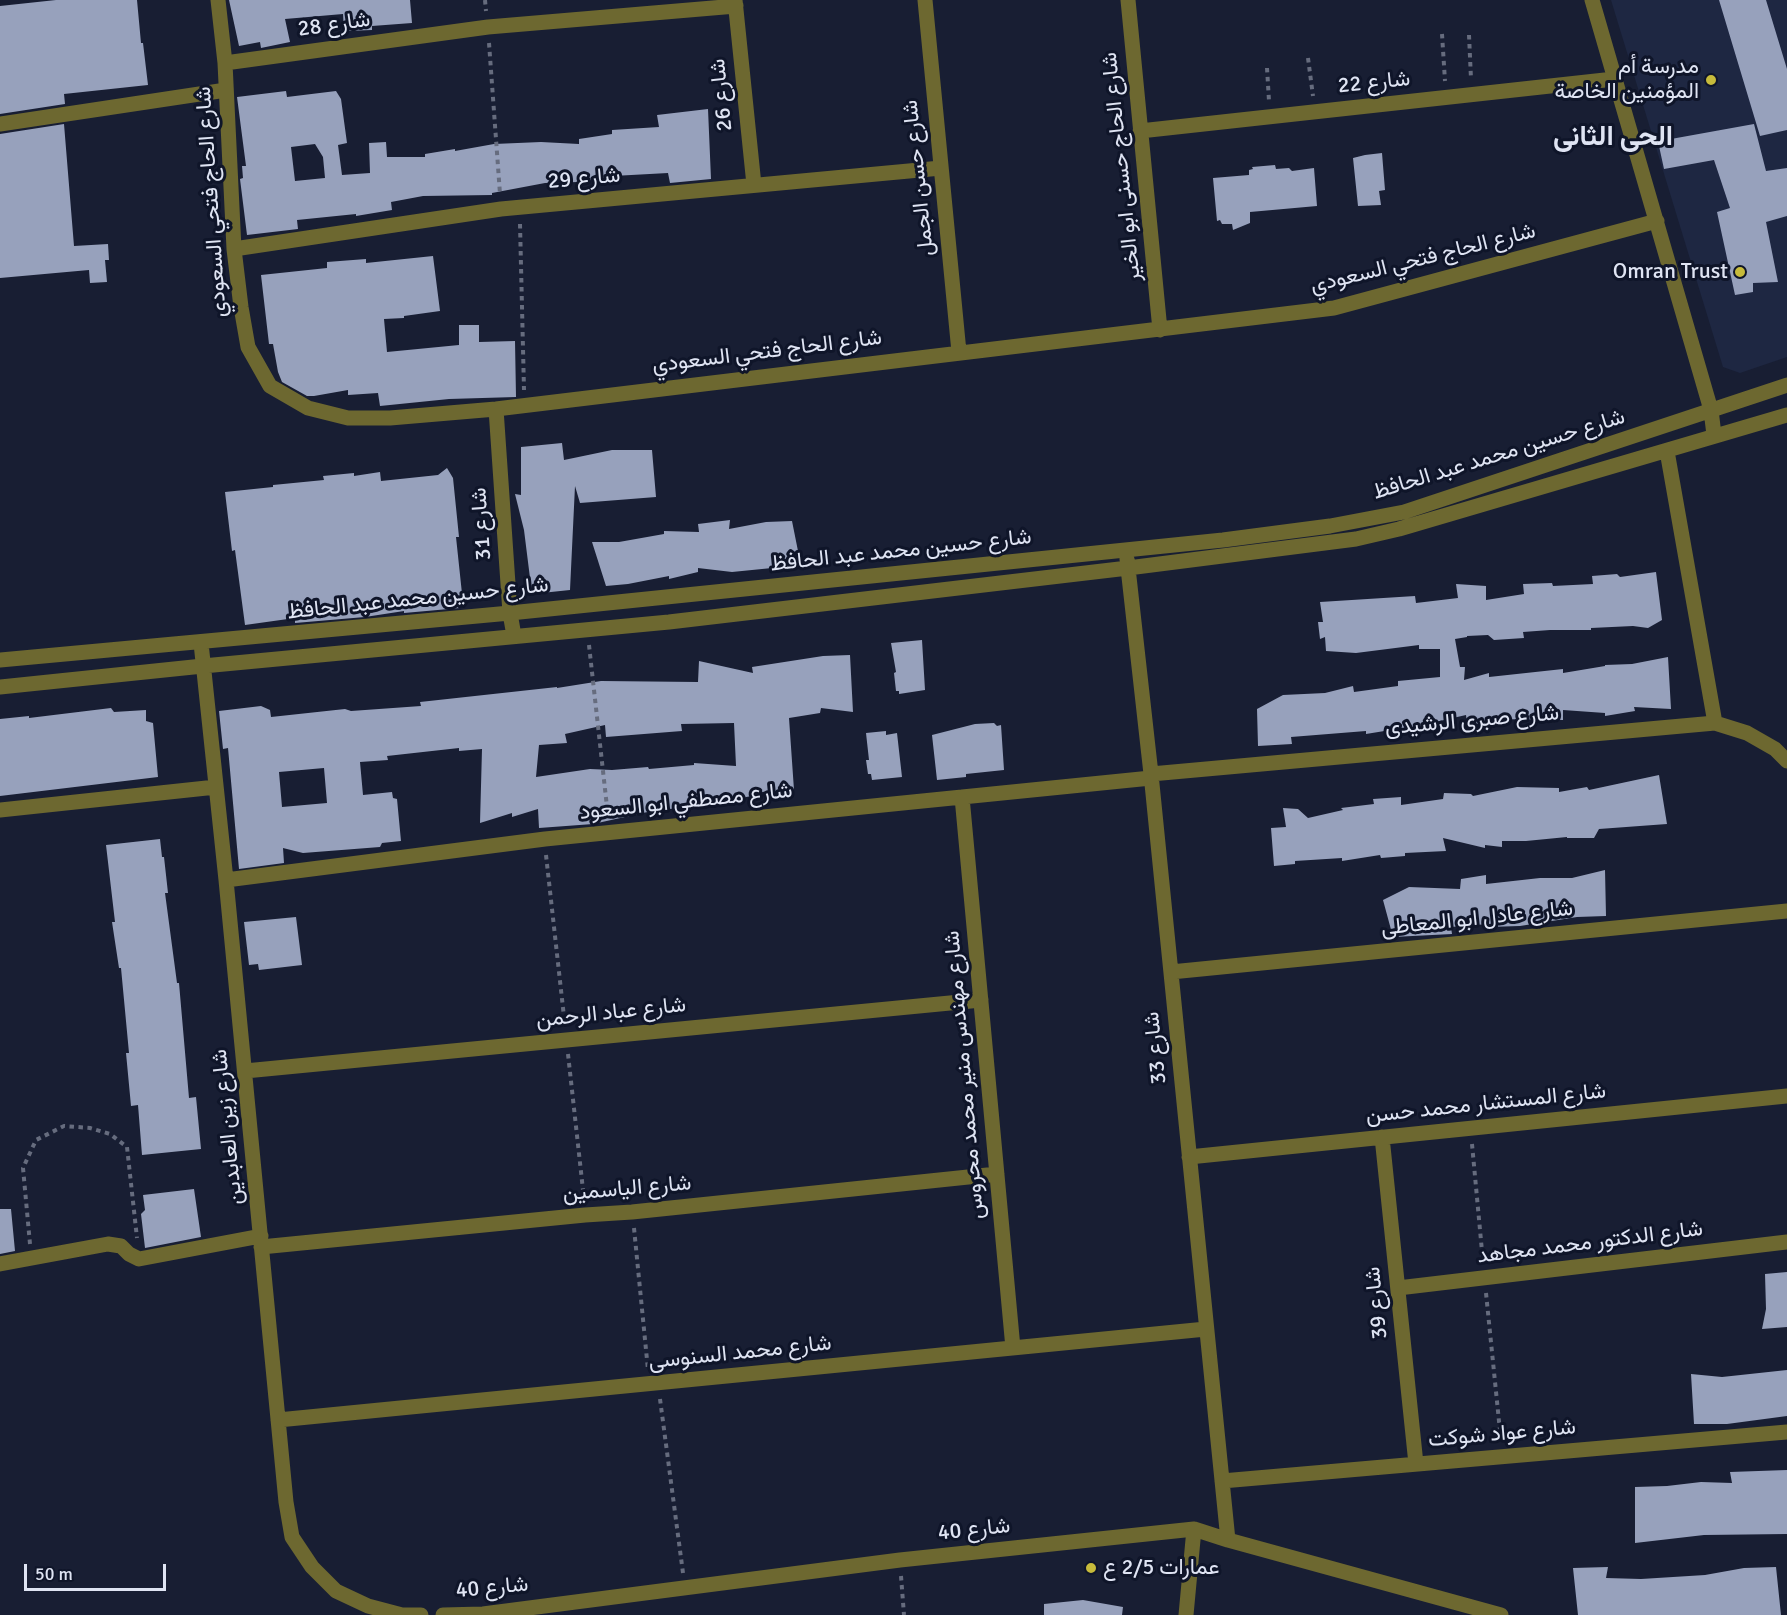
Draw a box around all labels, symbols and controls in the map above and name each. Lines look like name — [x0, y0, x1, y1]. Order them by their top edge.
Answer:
street label: شارع 28 — [296, 7, 372, 43]
street label: شارع الحاج حسنى ابو الخير — [1097, 51, 1147, 283]
place label: مدرسة أم المؤمنين الخاصة — [1555, 54, 1699, 106]
street label: شارع 26 — [705, 57, 739, 133]
street label: شارع 22 — [1336, 66, 1412, 100]
marker: مدرسة أم المؤمنين الخاصة — [1704, 73, 1718, 87]
street label: شارع الحاج فتحي السعودي — [191, 86, 233, 318]
street label: شارع حسن الجمل — [898, 99, 940, 257]
district label: الحى الثانى — [1553, 121, 1673, 155]
street label: شارع 29 — [547, 163, 621, 195]
street label: شارع الحاج فتحي السعودي — [1308, 218, 1538, 300]
place label: Omran Trust — [1613, 259, 1728, 285]
marker: Omran Trust — [1733, 265, 1747, 279]
street label: شارع الحاج فتحي السعودي — [651, 325, 883, 379]
street label: شارع حسين محمد عبد الحافظ — [1370, 404, 1628, 506]
street label: شارع 31 — [466, 487, 498, 561]
street label: شارع حسين محمد عبد الحافظ — [769, 524, 1033, 578]
street label: شارع حسين محمد عبد الحافظ — [286, 572, 550, 626]
street label: شارع صبرى الرشيدى — [1384, 700, 1560, 742]
street label: شارع مصطفي ابو السعود — [578, 778, 794, 826]
street label: شارع عادل ابو المعاطى — [1380, 896, 1574, 942]
street label: شارع مهندس منير محمد محروس — [939, 930, 991, 1220]
street label: شارع عباد الرحمن — [535, 992, 687, 1034]
street label: شارع 33 — [1139, 1010, 1173, 1086]
street label: شارع زين العابدين — [207, 1048, 249, 1206]
street label: شارع المستشار محمد حسن — [1365, 1078, 1607, 1130]
street label: شارع الياسمين — [562, 1170, 692, 1208]
street label: شارع الدكتور محمد مجاهد — [1476, 1216, 1704, 1270]
street label: شارع 39 — [1360, 1265, 1394, 1341]
street label: شارع محمد السنوسى — [647, 1330, 833, 1376]
street label: شارع عواد شوكت — [1427, 1414, 1577, 1454]
street label: شارع 40 — [936, 1513, 1012, 1547]
scale bar — [27, 1552, 170, 1590]
place label: عمارات 2/5 ع — [1103, 1555, 1220, 1581]
marker: عمارات 2/5 ع — [1084, 1561, 1098, 1575]
text: 50 m — [35, 1563, 73, 1585]
street label: شارع 40 — [455, 1572, 529, 1604]

